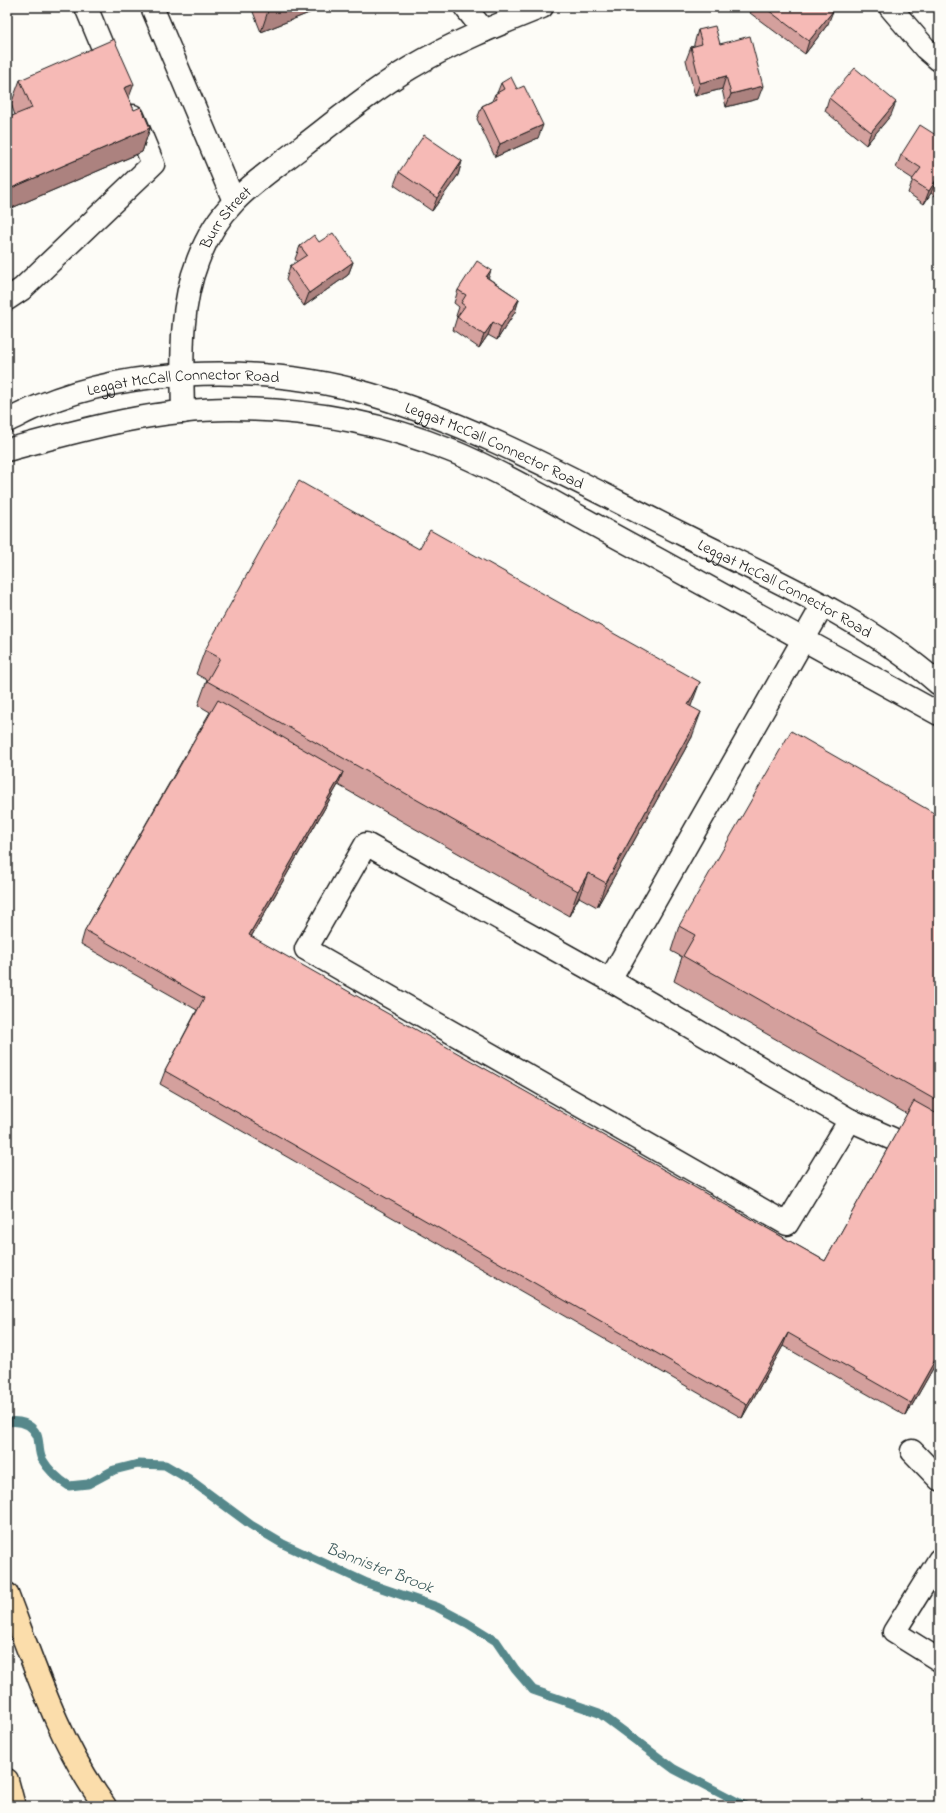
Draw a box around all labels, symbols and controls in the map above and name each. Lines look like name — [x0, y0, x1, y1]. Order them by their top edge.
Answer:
street label: Burr Street — [194, 181, 258, 254]
street label: Leggat McCall Connector Road — [84, 364, 280, 403]
street label: Leggat McCall Connector Road — [401, 396, 588, 497]
street label: Leggat McCall Connector Road — [693, 534, 876, 645]
water label: Bannister Brook — [322, 1536, 438, 1601]

